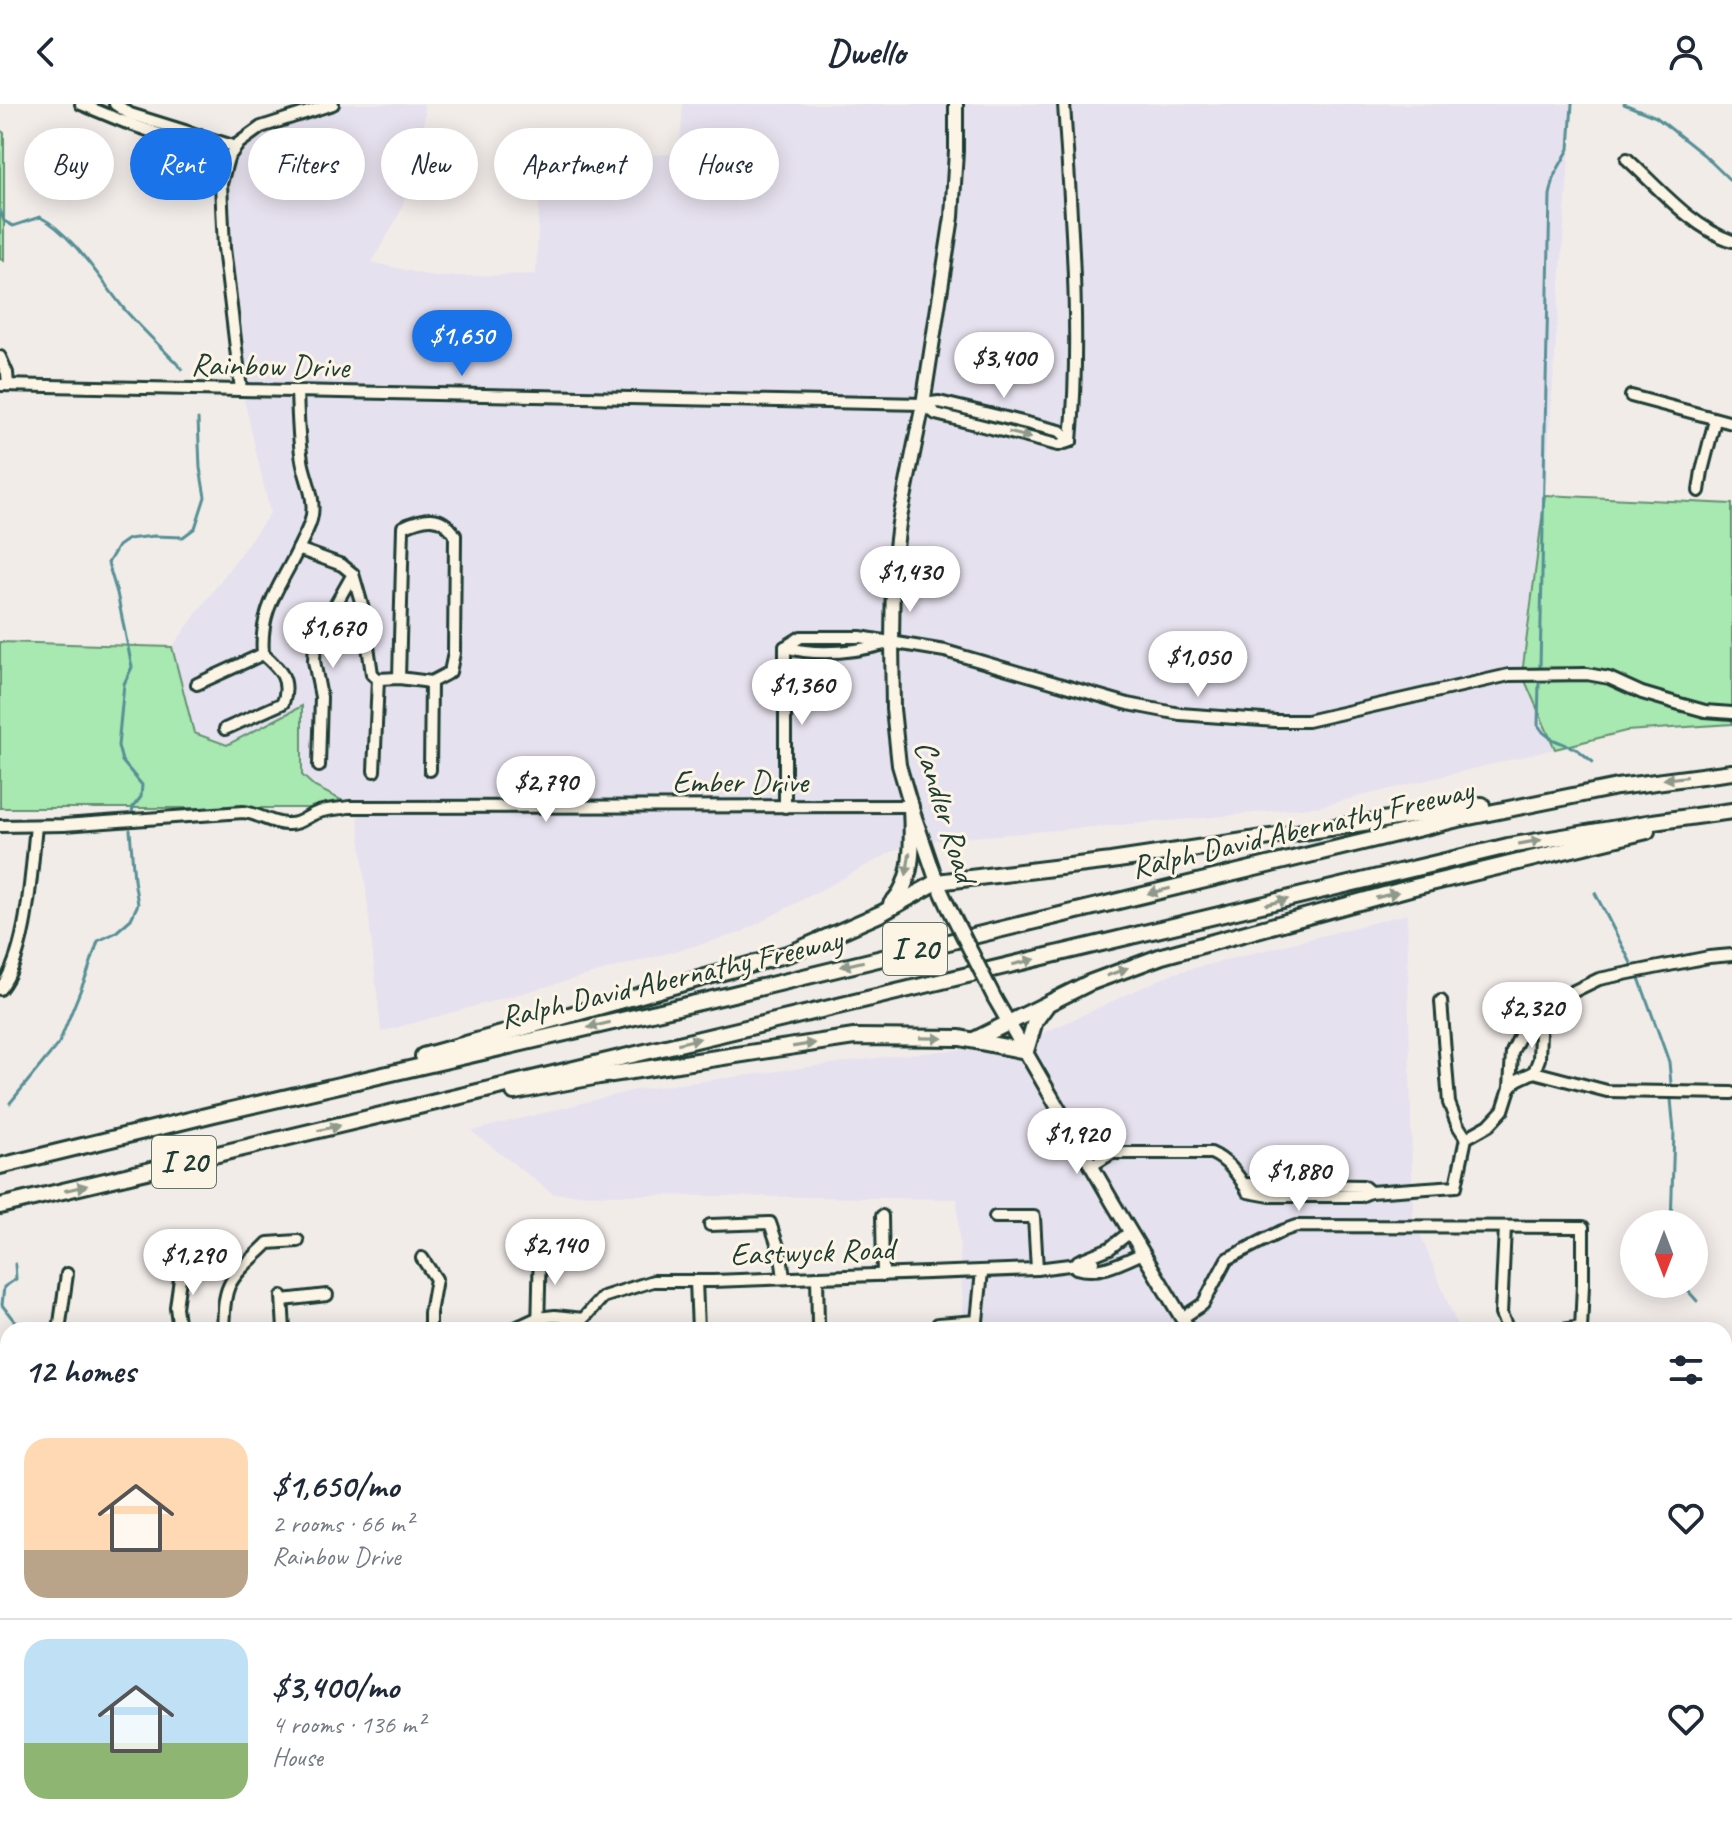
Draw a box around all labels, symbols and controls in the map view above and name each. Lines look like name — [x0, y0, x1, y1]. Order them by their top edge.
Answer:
text: Dwello — [827, 29, 905, 75]
icon: back — [24, 30, 68, 74]
icon: person — [1664, 30, 1708, 74]
chip: Buy — [24, 128, 114, 200]
chip: Rent — [130, 128, 232, 200]
chip: Filters — [248, 128, 365, 200]
chip: New — [381, 128, 478, 200]
chip: Apartment — [494, 128, 653, 200]
chip: House — [669, 128, 779, 200]
pin: $1,650 — [397, 310, 527, 378]
text: $1,650 — [430, 319, 494, 352]
pin: $3,400 — [939, 332, 1069, 400]
text: $3,400 — [972, 341, 1036, 374]
street label: Rainbow Drive — [191, 344, 352, 387]
one-way arrow — [1008, 429, 1033, 441]
pin: $1,430 — [845, 546, 975, 614]
text: $1,430 — [878, 555, 942, 588]
pin: $1,670 — [268, 602, 398, 670]
text: $1,670 — [301, 611, 365, 644]
pin: $1,050 — [1133, 631, 1263, 699]
text: $1,050 — [1166, 640, 1230, 673]
pin: $1,360 — [737, 659, 867, 727]
text: $1,360 — [770, 668, 834, 701]
street label: Candler Road — [905, 735, 988, 892]
pin: $2,790 — [481, 756, 611, 824]
street label: Ember Drive — [672, 761, 810, 802]
text: $2,790 — [514, 765, 578, 798]
street label: Ralph David Abernathy Freeway — [1127, 769, 1479, 888]
one-way arrow — [1662, 772, 1687, 785]
one-way arrow — [1518, 836, 1543, 848]
one-way arrow — [901, 851, 914, 876]
one-way arrow — [1146, 885, 1171, 897]
one-way arrow — [1374, 888, 1399, 900]
one-way arrow — [1264, 896, 1289, 908]
street label: Ralph David Abernathy Freeway — [496, 919, 848, 1038]
road number: I 20 — [883, 923, 947, 975]
one-way arrow — [1011, 956, 1036, 968]
one-way arrow — [839, 959, 864, 971]
one-way arrow — [1105, 965, 1129, 978]
pin: $2,320 — [1467, 982, 1597, 1050]
text: $2,320 — [1500, 991, 1564, 1024]
one-way arrow — [586, 1019, 611, 1031]
one-way arrow — [919, 1031, 944, 1044]
one-way arrow — [677, 1034, 702, 1047]
one-way arrow — [792, 1038, 817, 1050]
pin: $1,920 — [1012, 1108, 1142, 1176]
text: $1,920 — [1045, 1117, 1109, 1150]
one-way arrow — [317, 1121, 342, 1134]
road number: I 20 — [152, 1136, 216, 1188]
pin: $1,880 — [1234, 1145, 1364, 1213]
text: $1,880 — [1267, 1154, 1331, 1187]
one-way arrow — [64, 1181, 89, 1193]
north arrow — [1620, 1210, 1708, 1298]
map controls — [1620, 1210, 1708, 1298]
pin: $2,140 — [490, 1219, 620, 1287]
text: $2,140 — [523, 1228, 587, 1261]
street label: Eastwyck Road — [729, 1228, 899, 1275]
pin: $1,290 — [128, 1229, 258, 1297]
text: $1,290 — [161, 1238, 225, 1271]
icon: filters — [1664, 1348, 1708, 1392]
text: 12 homes — [24, 1349, 135, 1392]
text: $1,650/mo — [272, 1464, 399, 1507]
icon: home — [88, 1470, 184, 1566]
icon: heart — [1664, 1496, 1708, 1540]
text: 2 rooms · 66 m² — [272, 1507, 413, 1540]
text: Rainbow Drive — [272, 1540, 401, 1573]
text: $3,400/mo — [272, 1665, 399, 1708]
icon: home — [88, 1671, 184, 1767]
icon: heart — [1664, 1697, 1708, 1741]
text: 4 rooms · 136 m² — [272, 1708, 424, 1741]
text: House — [272, 1741, 323, 1774]

